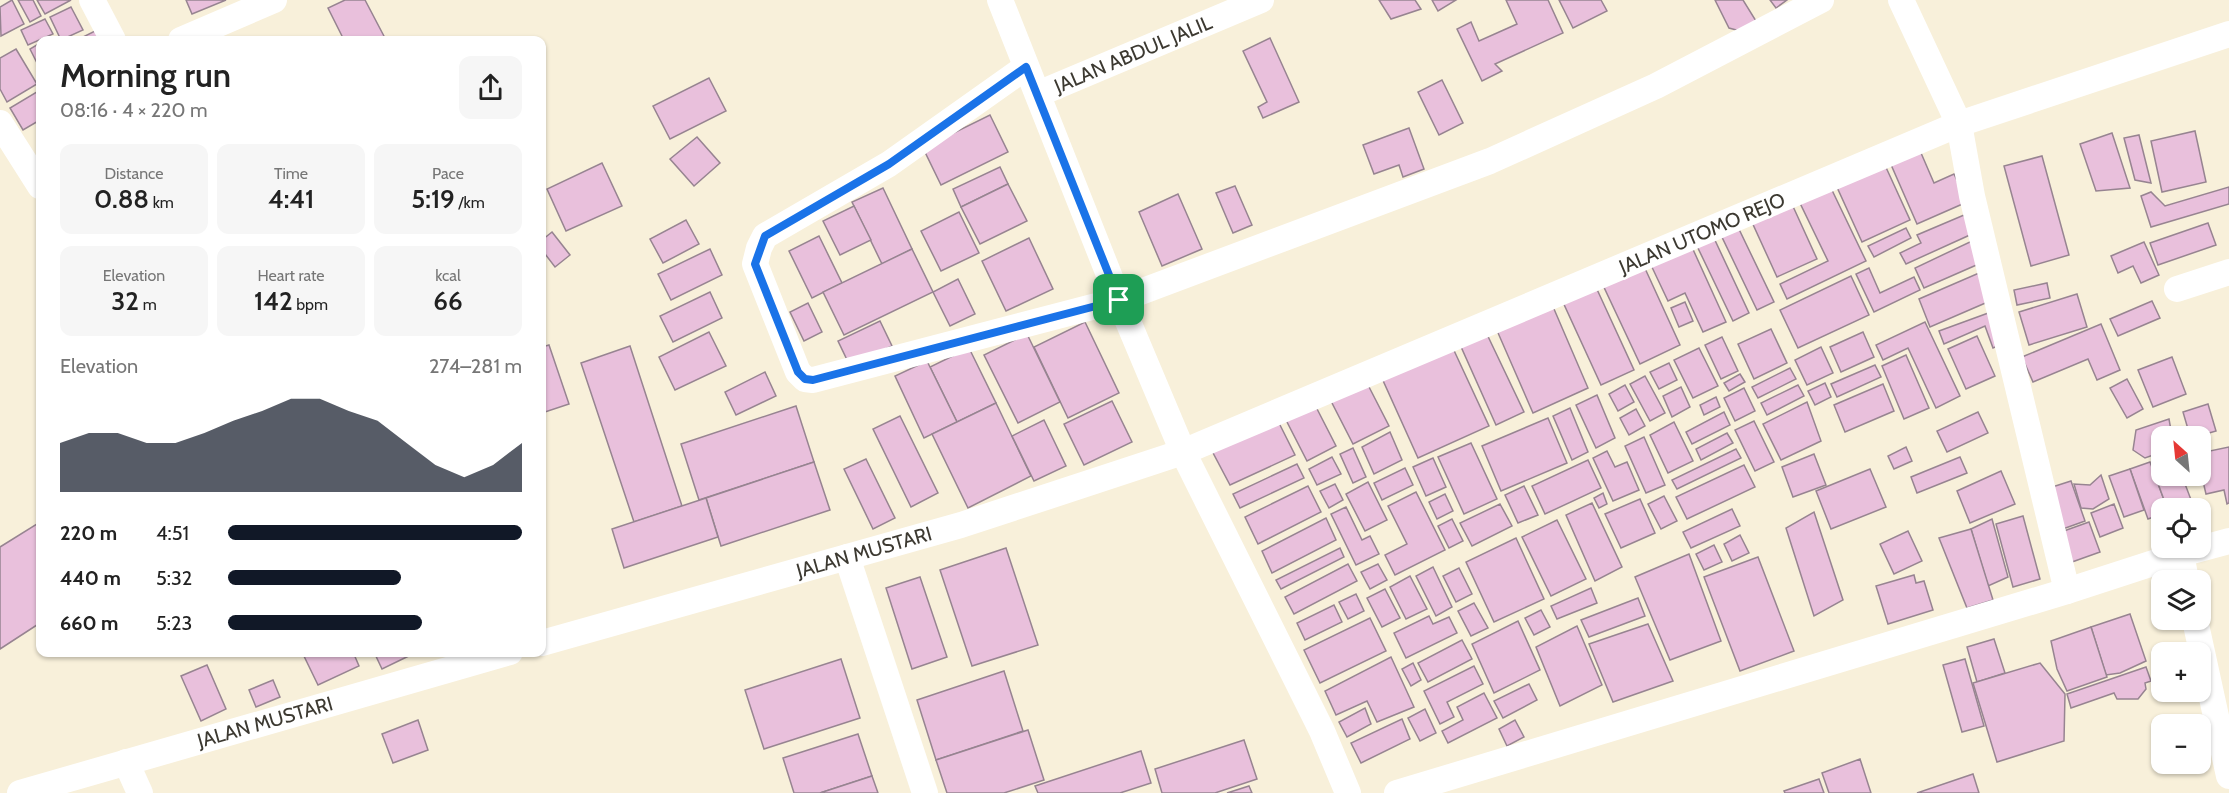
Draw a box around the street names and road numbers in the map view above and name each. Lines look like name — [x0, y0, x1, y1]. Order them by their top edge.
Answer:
street label: JALAN ABDUL JALIL — [1050, 10, 1215, 98]
street label: JALAN UTOMO REJO — [1614, 187, 1789, 279]
street label: JALAN MUSTARI — [793, 521, 934, 583]
street label: JALAN MUSTARI — [194, 691, 335, 753]

